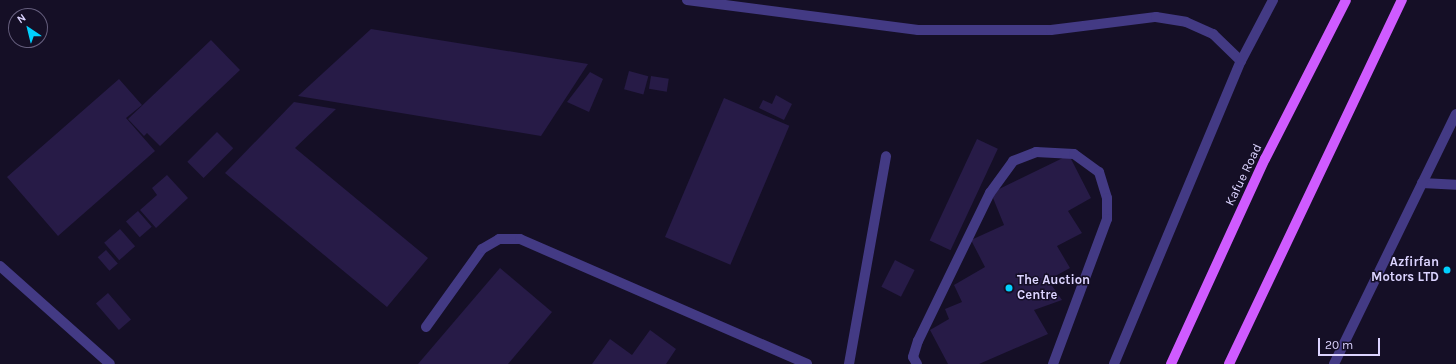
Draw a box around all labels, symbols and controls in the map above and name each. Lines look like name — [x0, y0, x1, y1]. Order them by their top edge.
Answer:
north arrow — [8, 8, 48, 48]
text: N — [14, 11, 28, 26]
street label: Kafue Road — [1222, 141, 1266, 209]
place label: Azfirfan Motors LTD — [1371, 255, 1439, 286]
marker: Azfirfan Motors LTD — [1442, 265, 1452, 275]
place label: The Auction Centre — [1017, 273, 1090, 304]
marker: The Auction Centre — [1004, 283, 1014, 293]
scale bar — [1320, 330, 1382, 356]
text: 20 m — [1325, 338, 1353, 352]

